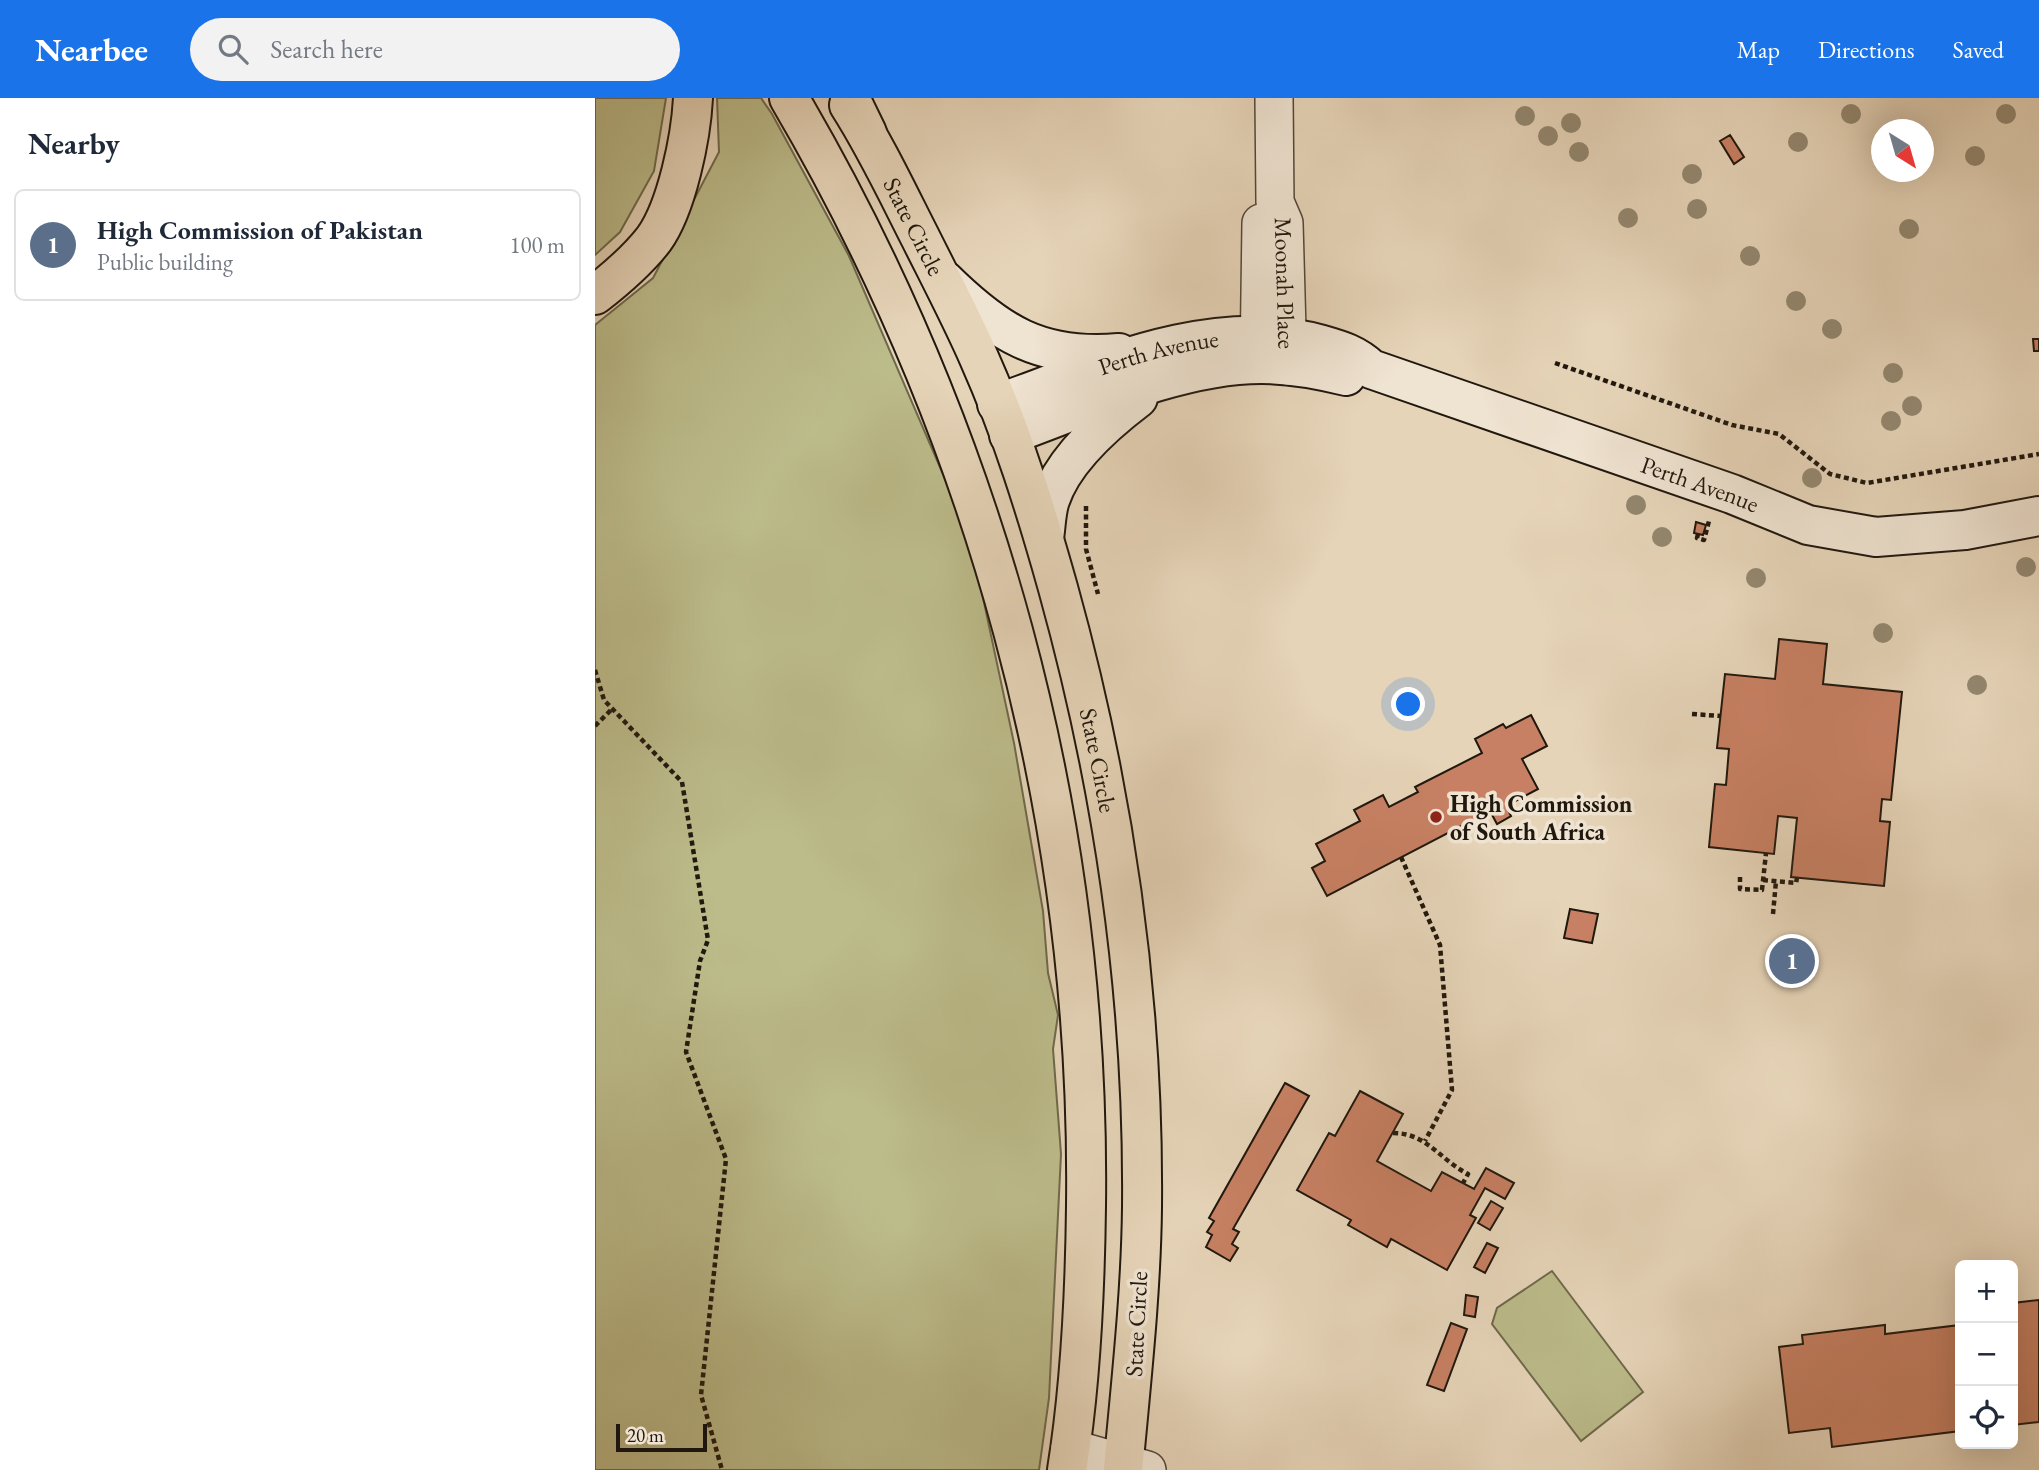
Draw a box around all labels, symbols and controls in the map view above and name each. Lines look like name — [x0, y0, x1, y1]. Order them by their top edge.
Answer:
search box — [190, 18, 680, 81]
text: Nearbee — [35, 28, 148, 71]
icon: search — [214, 30, 252, 68]
text: Search here — [270, 32, 383, 66]
text: Map — [1737, 34, 1780, 65]
text: Directions — [1818, 34, 1915, 65]
text: Saved — [1953, 34, 2004, 65]
north arrow — [1871, 119, 1934, 182]
text: Nearby — [28, 124, 120, 163]
street label: State Circle — [877, 172, 952, 281]
text: High Commission of Pakistan — [97, 213, 423, 247]
street label: Moonah Place — [1268, 217, 1303, 349]
text: 1 — [47, 230, 59, 260]
text: 100 m — [509, 230, 565, 260]
text: Public building — [97, 247, 233, 277]
street label: Perth Avenue — [1094, 322, 1220, 382]
street label: Perth Avenue — [1637, 448, 1764, 519]
your location — [1391, 687, 1425, 721]
street label: State Circle — [1073, 705, 1124, 815]
place label: High Commission of South Africa — [1450, 788, 1633, 847]
marker: High Commission of South Africa — [1428, 809, 1444, 825]
pin: 1 — [1769, 935, 1815, 987]
map controls — [1955, 1260, 2018, 1449]
button: + — [1955, 1260, 2018, 1323]
street label: State Circle — [1118, 1270, 1154, 1378]
button: − — [1955, 1323, 2018, 1386]
button: locate — [1955, 1386, 2018, 1449]
scale bar — [616, 1421, 707, 1453]
text: 20 m — [627, 1423, 664, 1448]

